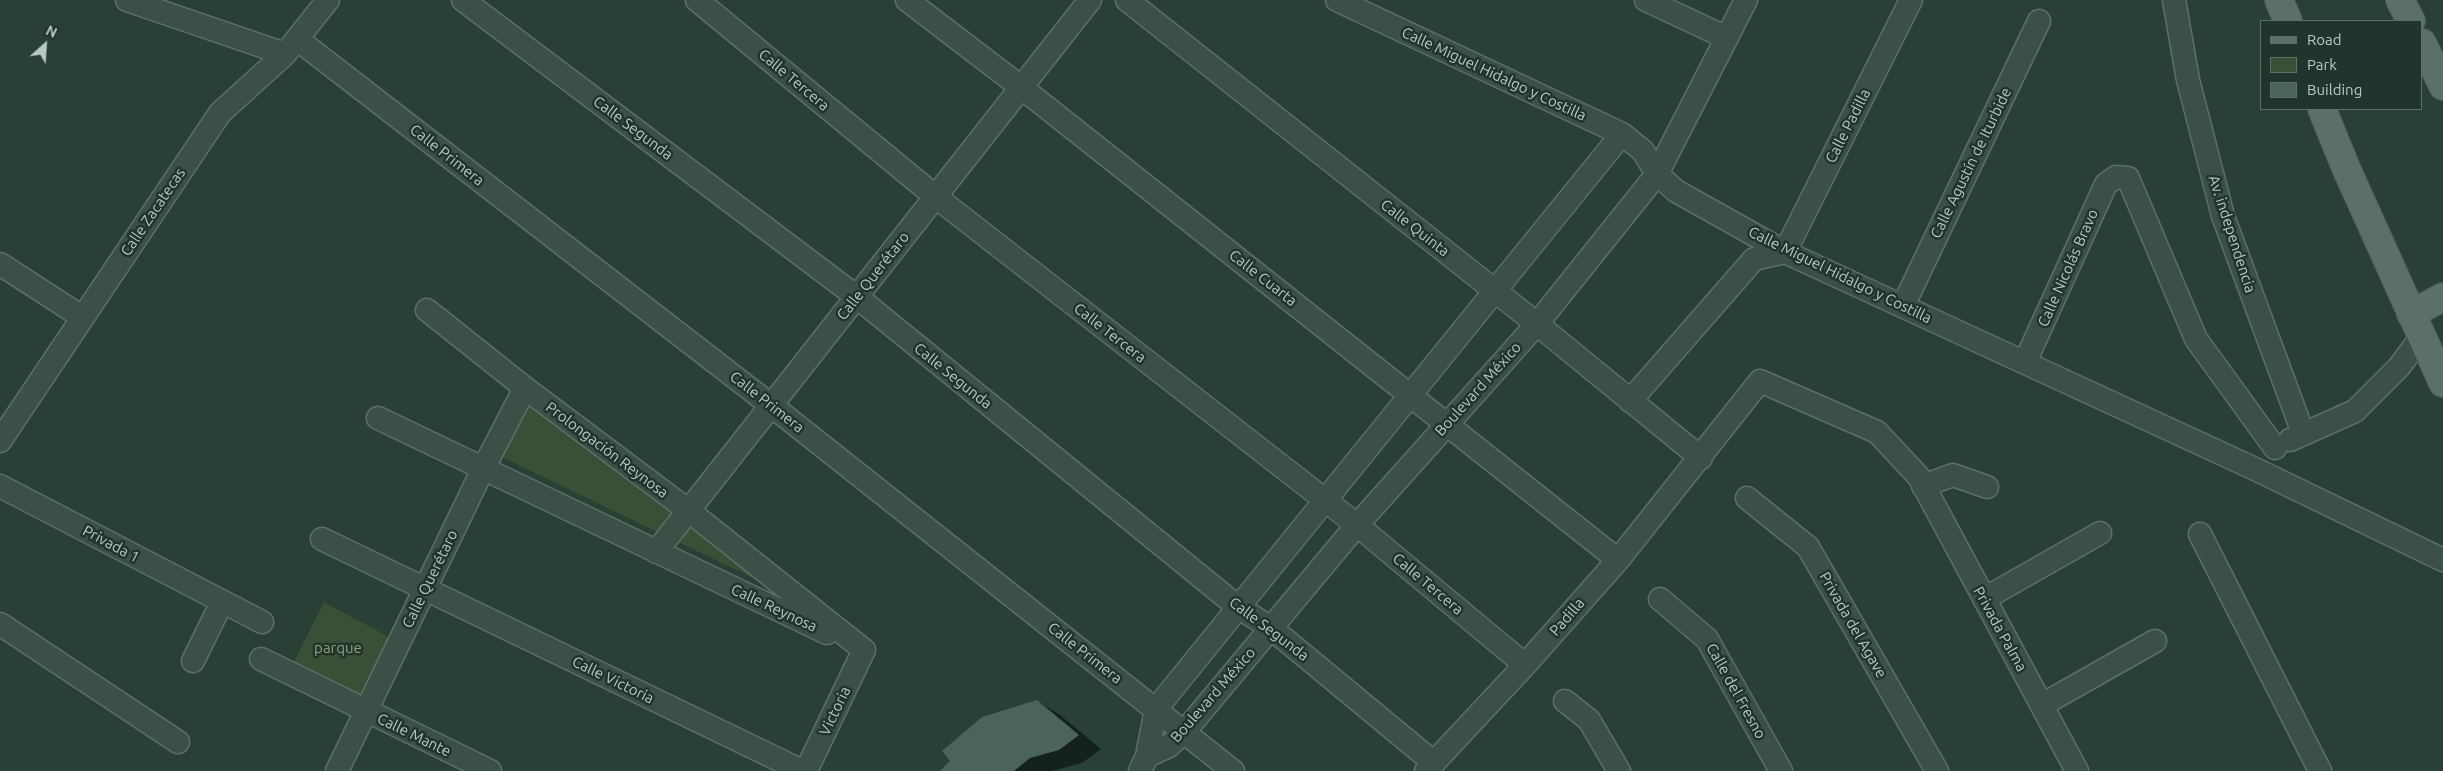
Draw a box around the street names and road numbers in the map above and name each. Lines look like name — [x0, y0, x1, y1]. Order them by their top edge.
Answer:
street label: Calle Miguel Hidalgo y Costilla — [1399, 23, 1589, 125]
street label: Calle Tercera — [755, 45, 833, 115]
street label: Calle Agustín de Iturbide — [1927, 85, 2015, 241]
street label: Calle Padilla — [1822, 86, 1874, 166]
street label: Calle Segunda — [590, 92, 676, 164]
street label: Calle Primera — [406, 120, 488, 190]
street label: Calle Zacatecas — [117, 164, 189, 260]
street label: Av. independencia — [2205, 173, 2259, 295]
street label: Calle Quinta — [1377, 196, 1453, 260]
street label: Calle Nicolás Bravo — [2034, 206, 2102, 330]
street label: Calle Miguel Hidalgo y Costilla — [1745, 223, 1935, 327]
street label: Calle Querétaro — [833, 228, 913, 324]
street label: Calle Cuarta — [1226, 246, 1300, 310]
street label: Calle Tercera — [1070, 299, 1150, 367]
street label: Boulevard México — [1431, 338, 1525, 440]
street label: Calle Segunda — [910, 339, 996, 413]
street label: Calle Primera — [726, 367, 808, 437]
street label: Prolongación Reynosa — [542, 398, 672, 502]
street label: Privada 1 — [80, 522, 142, 566]
street label: Calle Querétaro — [398, 527, 462, 631]
street label: Calle Tercera — [1389, 549, 1467, 619]
street label: Privada del Agave — [1815, 569, 1891, 681]
street label: Calle Reynosa — [728, 580, 820, 636]
street label: Privada Palma — [1969, 583, 2031, 675]
street label: Calle Segunda — [1226, 593, 1312, 665]
street label: Padilla — [1546, 594, 1588, 640]
street label: Calle Primera — [1044, 618, 1126, 688]
street label: Calle del Fresno — [1702, 640, 1770, 742]
street label: Boulevard México — [1167, 644, 1259, 746]
street label: Calle Victoria — [569, 652, 657, 708]
street label: Victoria — [815, 684, 855, 738]
street label: Calle Mante — [374, 709, 454, 761]

